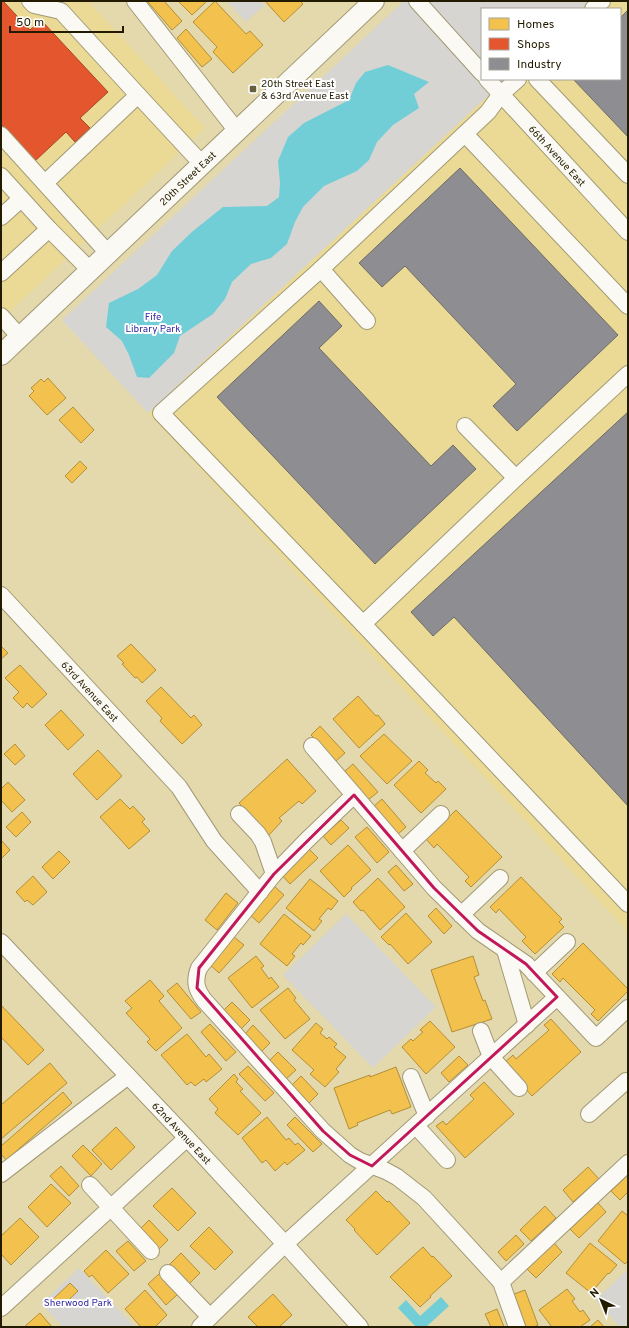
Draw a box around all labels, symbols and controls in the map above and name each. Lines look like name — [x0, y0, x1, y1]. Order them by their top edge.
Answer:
scale bar — [10, 8, 123, 34]
legend — [481, 8, 621, 80]
text: 50 m — [16, 15, 44, 31]
text: Homes — [517, 17, 554, 33]
text: Shops — [517, 37, 550, 53]
text: Industry — [517, 57, 562, 73]
place label: 20th Street East & 63rd Avenue East — [261, 78, 349, 103]
marker: 20th Street East & 63rd Avenue East — [248, 84, 258, 94]
street label: 66th Avenue East — [525, 123, 588, 190]
street label: 20th Street East — [157, 149, 220, 209]
park label: Fife Library Park — [125, 311, 181, 336]
street label: 63rd Avenue East — [57, 659, 121, 726]
street label: 62nd Avenue East — [148, 1100, 213, 1168]
north arrow — [581, 1280, 621, 1320]
text: N — [587, 1286, 603, 1301]
park label: Sherwood Park — [44, 1297, 112, 1310]

